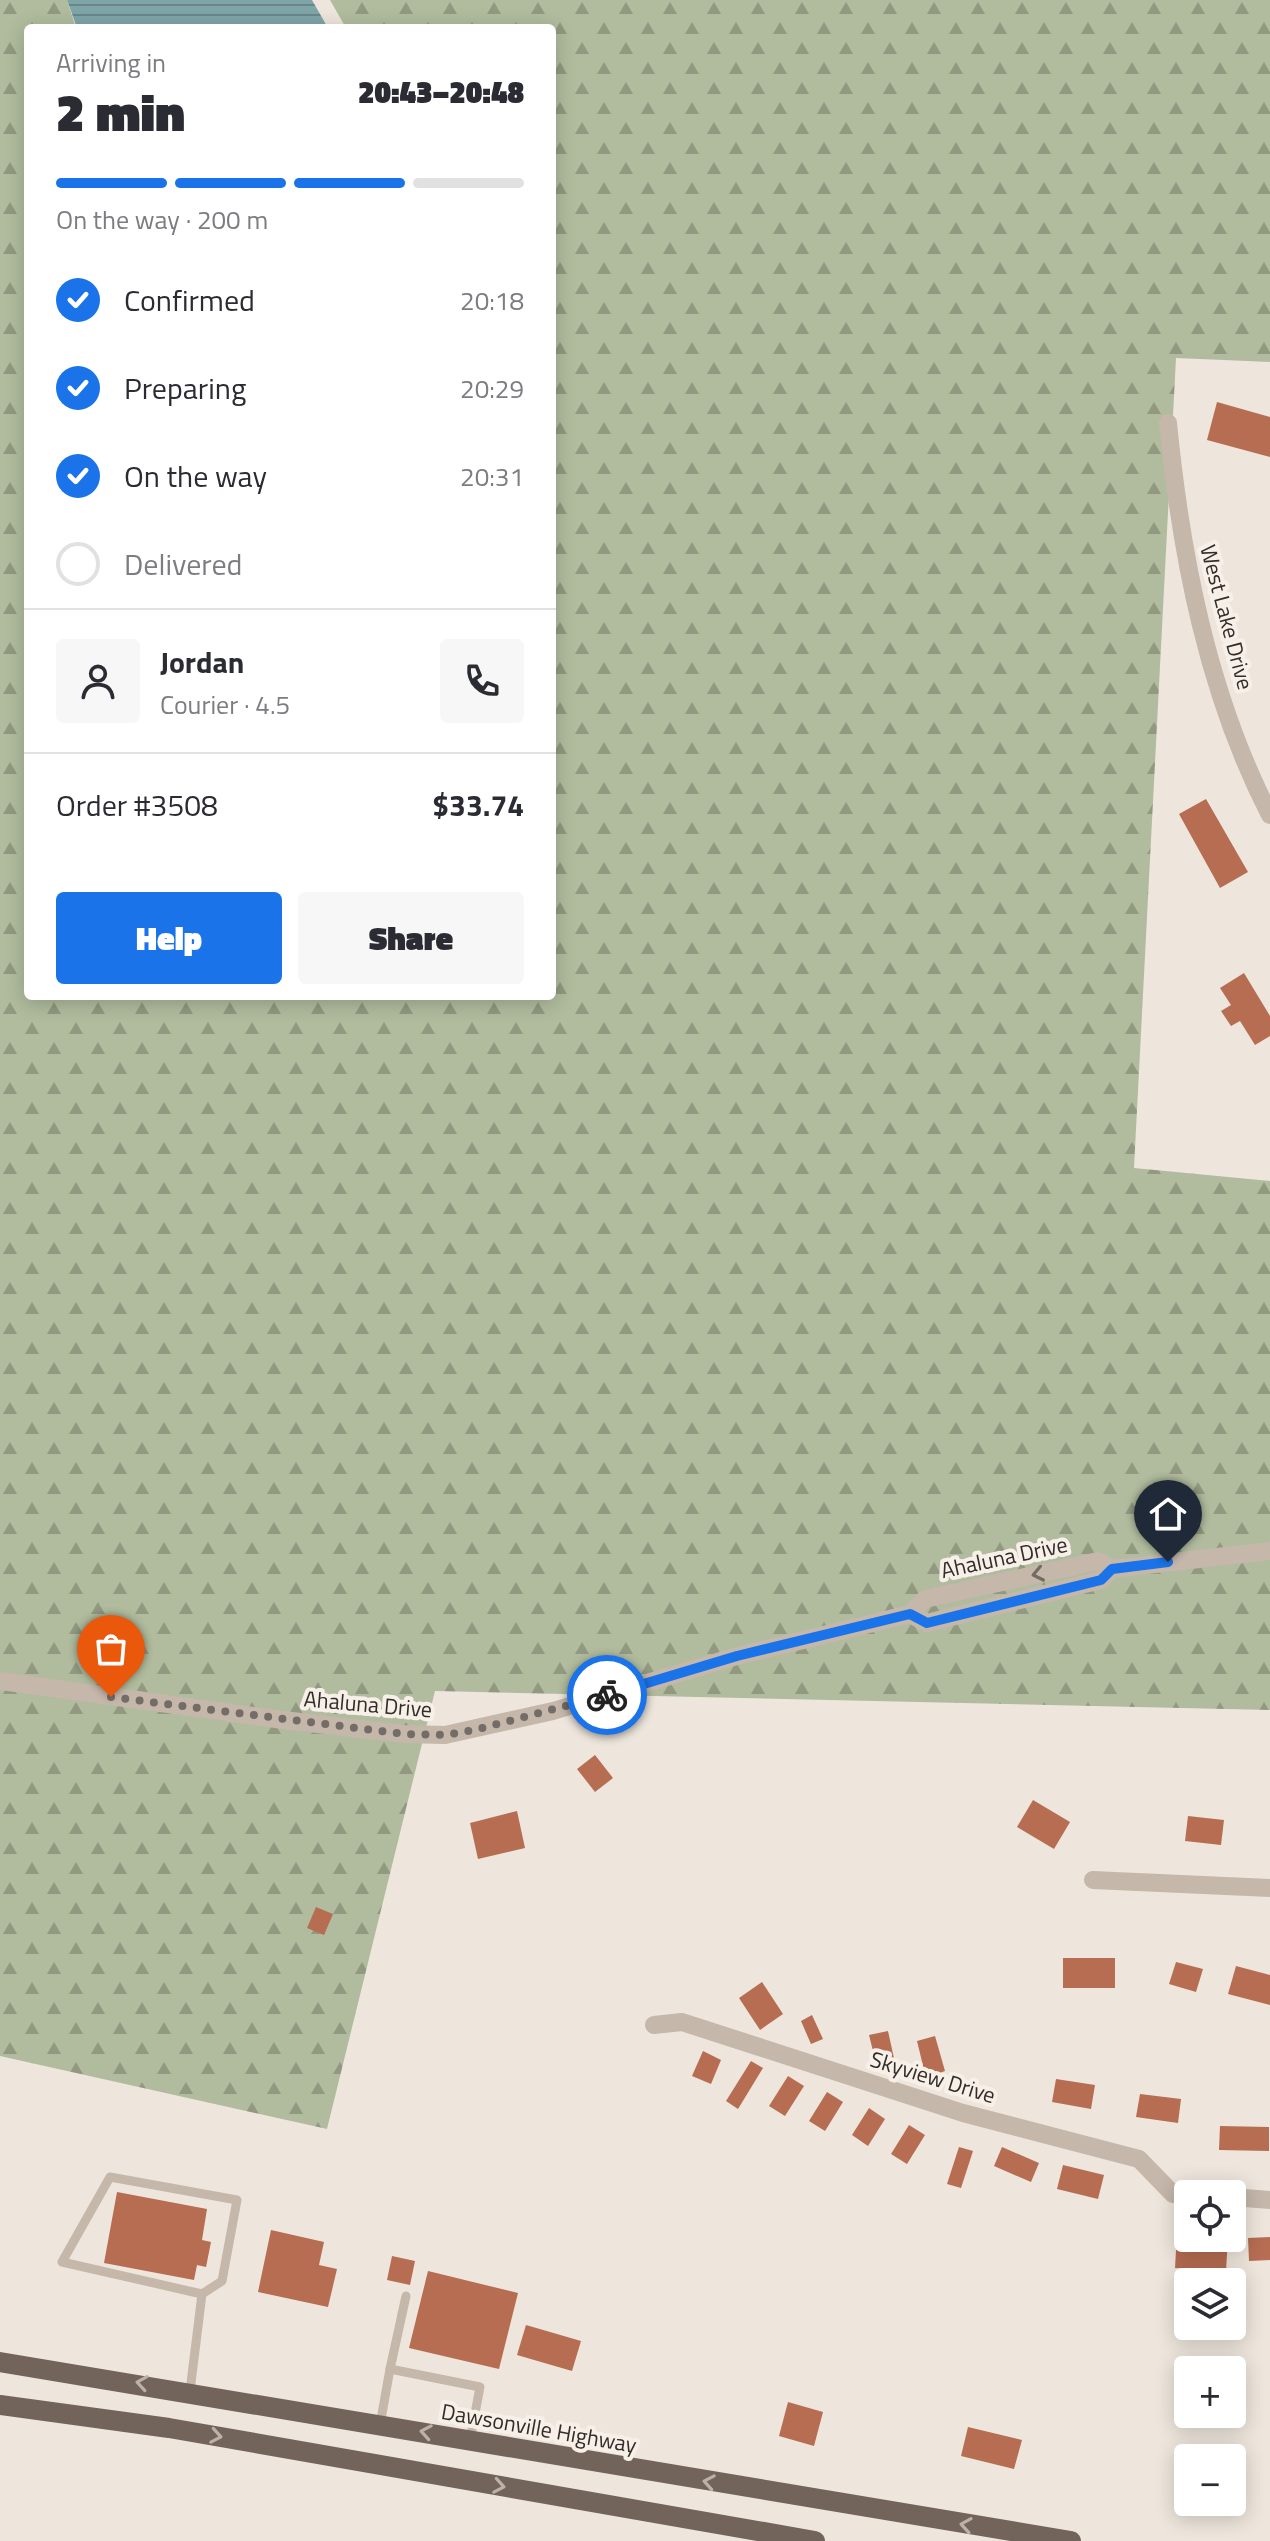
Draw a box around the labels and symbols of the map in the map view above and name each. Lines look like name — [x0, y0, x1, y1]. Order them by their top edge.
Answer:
street label: West Lake Drive — [1191, 541, 1263, 693]
pin — [1134, 1480, 1202, 1562]
street label: Ahaluna Drive — [938, 1527, 1070, 1587]
one-way arrow — [1032, 1565, 1045, 1582]
pin — [77, 1615, 145, 1697]
courier — [567, 1655, 647, 1735]
street label: Ahaluna Drive — [303, 1681, 433, 1727]
street label: Skyview Drive — [866, 2042, 1000, 2112]
one-way arrow — [135, 2375, 149, 2392]
street label: Dawsonville Highway — [439, 2394, 640, 2462]
one-way arrow — [419, 2425, 432, 2442]
one-way arrow — [209, 2427, 222, 2444]
one-way arrow — [703, 2475, 716, 2492]
one-way arrow — [492, 2477, 506, 2494]
one-way arrow — [959, 2517, 973, 2534]

